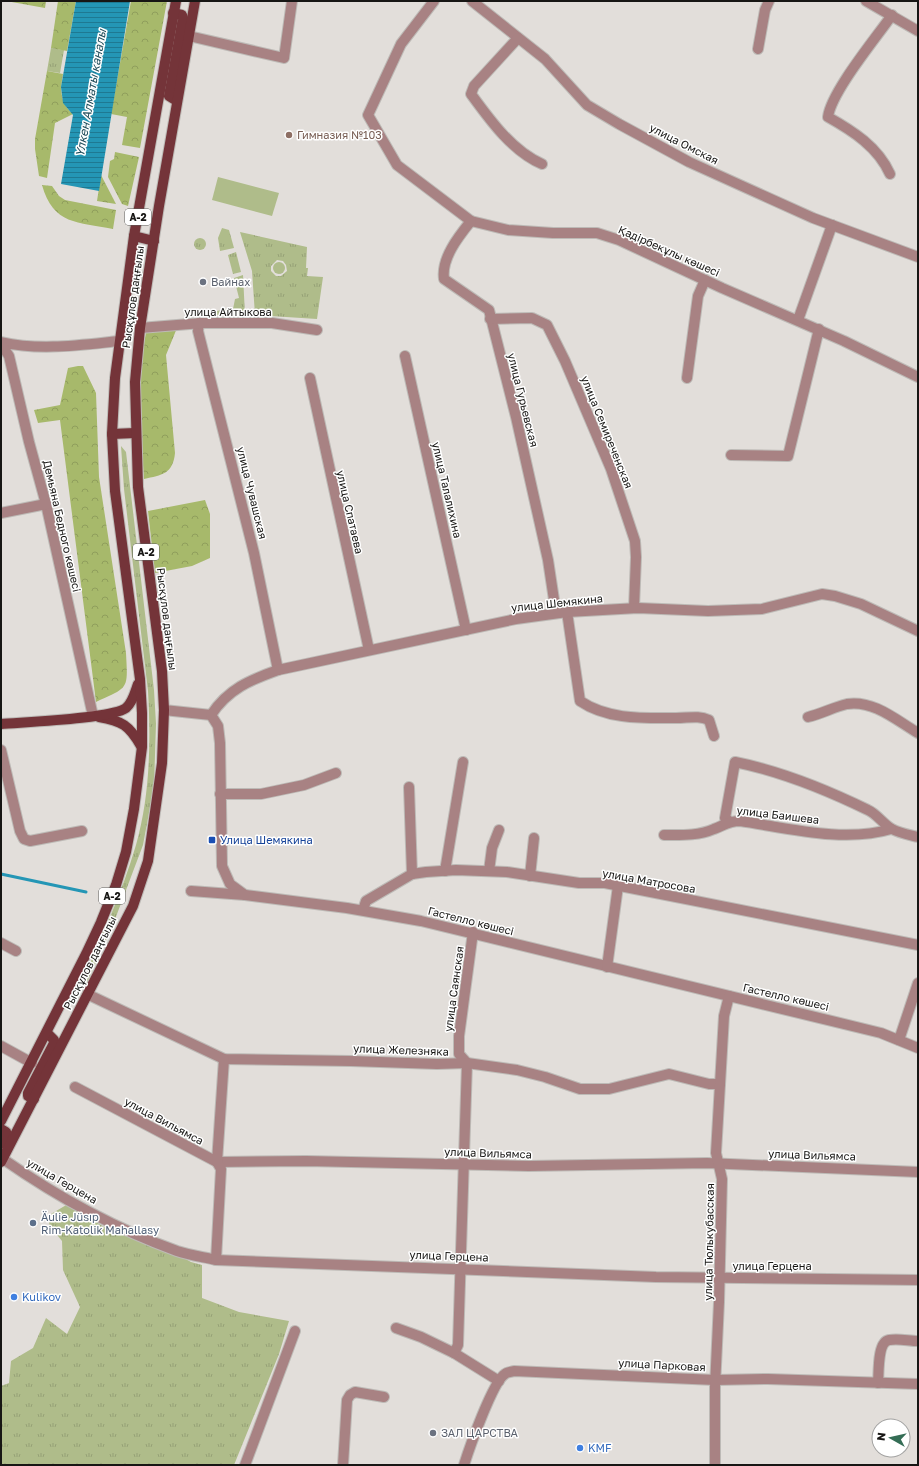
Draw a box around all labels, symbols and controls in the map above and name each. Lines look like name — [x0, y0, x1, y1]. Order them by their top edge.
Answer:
water label: Үлкен Алматы каналы — [72, 27, 109, 158]
street label: улица Омская — [648, 121, 721, 167]
place label: Гимназия №103 — [297, 128, 382, 141]
marker: Гимназия №103 — [284, 130, 294, 140]
road number: A-2 — [125, 209, 151, 225]
street label: Қадірбекұлы көшесі — [616, 222, 722, 280]
street label: Рысқұлов даңғылы — [119, 245, 147, 349]
place label: Вайнах — [211, 275, 250, 288]
marker: Вайнах — [198, 277, 208, 287]
street label: улица Айтыкова — [184, 305, 272, 318]
street label: улица Гурьевская — [506, 352, 541, 448]
street label: улица Семиреченская — [579, 374, 636, 490]
street label: улица Талалихина — [430, 440, 465, 539]
street label: улица Чувашская — [235, 445, 270, 540]
street label: Демьяна Бедного көшесі — [41, 459, 84, 593]
street label: улица Спатаева — [335, 469, 366, 555]
road number: A-2 — [133, 544, 159, 560]
street label: Рысқұлов даңғылы — [154, 567, 180, 671]
street label: улица Шемякина — [510, 591, 603, 614]
street label: улица Баишева — [736, 803, 820, 826]
place label: Улица Шемякина — [220, 833, 313, 846]
marker: Улица Шемякина — [207, 835, 217, 845]
street label: улица Матросова — [602, 866, 697, 895]
road number: A-2 — [99, 888, 125, 904]
street label: Гастелло көшесі — [427, 904, 515, 937]
street label: Рысқұлов даңғылы — [60, 914, 120, 1012]
street label: улица Саянская — [441, 945, 466, 1033]
street label: Гастелло көшесі — [742, 980, 830, 1013]
street label: улица Железняка — [353, 1041, 449, 1058]
street label: улица Вильямса — [122, 1094, 206, 1147]
street label: улица Вильямса — [444, 1144, 532, 1161]
street label: улица Вильямса — [768, 1146, 856, 1163]
street label: улица Герцена — [25, 1155, 100, 1206]
street label: улица Тюлькубасская — [701, 1183, 716, 1301]
place label: Äulie Jüsıp Rim-Katolik Mahallasy — [41, 1210, 159, 1236]
marker: Äulie Jüsıp Rim-Katolik Mahallasy — [28, 1218, 38, 1228]
street label: улица Герцена — [409, 1248, 489, 1263]
street label: улица Герцена — [732, 1259, 812, 1272]
place label: Kulikov — [22, 1290, 61, 1303]
marker: Kulikov — [9, 1292, 19, 1302]
street label: улица Парковая — [618, 1356, 706, 1373]
north arrow — [871, 1418, 911, 1458]
place label: ЗАЛ ЦАРСТВА — [441, 1426, 519, 1439]
marker: ЗАЛ ЦАРСТВА — [428, 1428, 438, 1438]
text: N — [874, 1431, 888, 1442]
place label: KMF — [588, 1441, 612, 1454]
marker: KMF — [575, 1443, 585, 1453]

